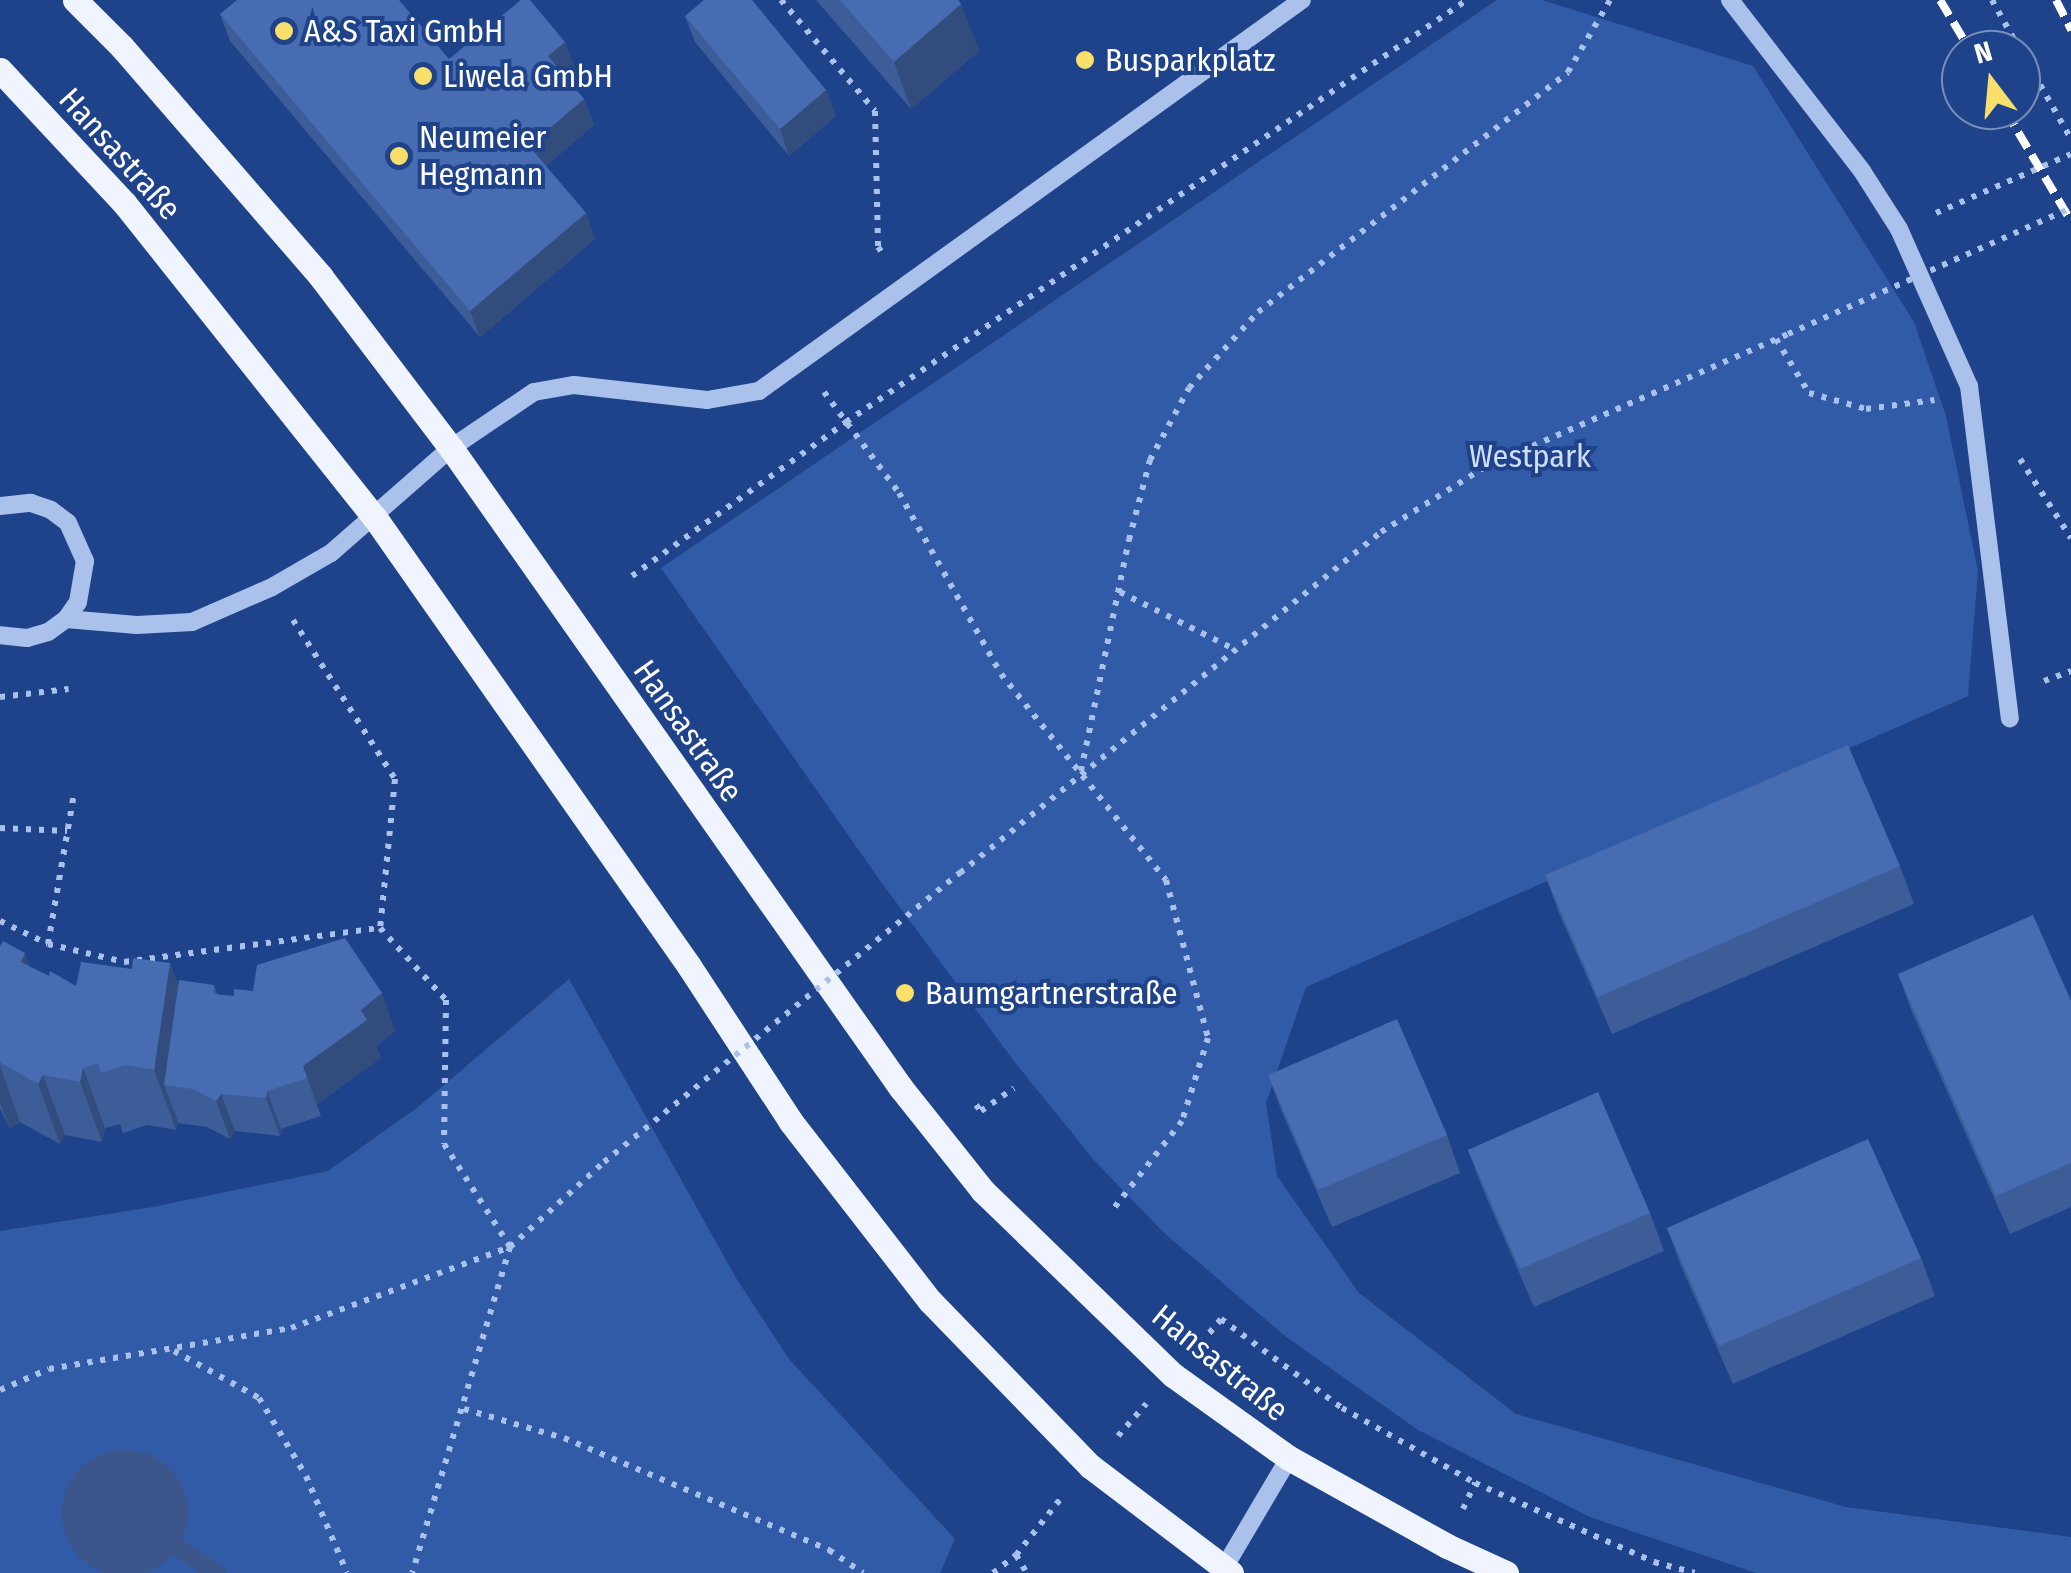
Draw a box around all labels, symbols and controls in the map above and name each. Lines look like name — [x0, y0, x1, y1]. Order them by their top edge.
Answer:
place label: A&S Taxi GmbH — [304, 12, 503, 50]
marker: A&S Taxi GmbH — [273, 20, 295, 42]
north arrow — [1941, 30, 2041, 130]
text: N — [1971, 34, 1996, 71]
place label: Busparkplatz — [1105, 41, 1275, 79]
marker: Busparkplatz — [1074, 49, 1096, 71]
place label: Liwela GmbH — [443, 57, 613, 95]
marker: Liwela GmbH — [412, 65, 434, 87]
street label: Hansastraße — [51, 80, 189, 228]
place label: Neumeier Heg‍mann — [419, 119, 546, 194]
marker: Neumeier Heg‍mann — [388, 145, 410, 167]
park label: Westpark — [1469, 437, 1591, 475]
street label: Hansastraße — [625, 653, 751, 809]
place label: Baumgartnerstraße — [925, 974, 1178, 1012]
marker: Baumgartnerstraße — [894, 982, 916, 1004]
street label: Hansastraße — [1144, 1297, 1296, 1429]

